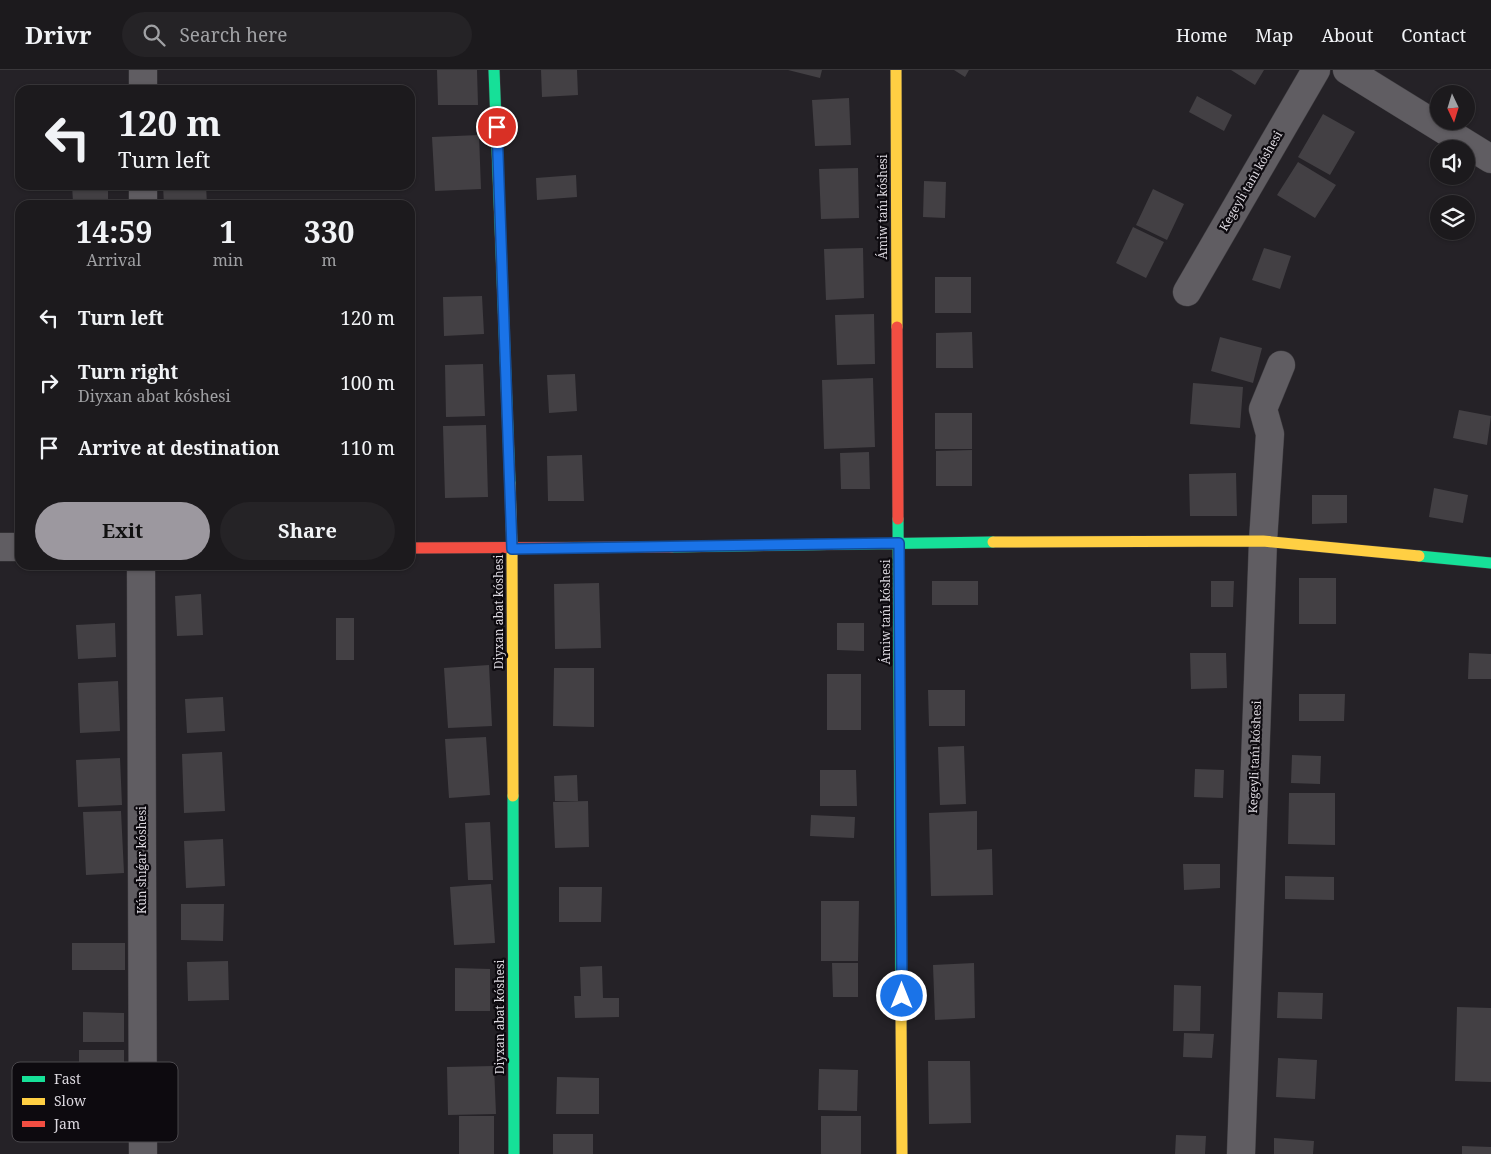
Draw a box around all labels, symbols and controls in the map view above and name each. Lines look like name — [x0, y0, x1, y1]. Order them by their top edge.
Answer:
search box — [122, 12, 472, 57]
text: Drivr — [25, 18, 92, 51]
icon: search — [140, 21, 168, 49]
text: Search here — [180, 22, 287, 48]
text: Home — [1176, 23, 1227, 47]
text: Map — [1255, 23, 1293, 47]
text: About — [1321, 23, 1373, 47]
text: Contact — [1401, 23, 1466, 47]
north arrow — [1430, 85, 1475, 130]
map controls — [1430, 85, 1475, 240]
text: 120 m — [118, 99, 221, 146]
icon: left — [35, 105, 100, 170]
pin — [476, 106, 518, 148]
icon: arrive — [483, 113, 511, 141]
street label: Kegeyli tańı kóshesi — [1215, 127, 1286, 234]
button: sound — [1430, 140, 1475, 185]
text: Turn left — [118, 144, 210, 174]
street label: Ámiw tańı kóshesi — [874, 154, 891, 260]
button: layers — [1430, 195, 1475, 240]
text: 14:59 — [75, 211, 152, 252]
text: 1 — [220, 211, 236, 252]
text: 330 — [304, 211, 355, 252]
text: Arrival — [87, 249, 141, 271]
text: min — [213, 249, 243, 271]
text: m — [322, 249, 337, 271]
icon: left — [35, 304, 63, 332]
text: Turn left — [78, 305, 164, 331]
text: 120 m — [340, 305, 395, 331]
text: Turn right — [78, 359, 178, 385]
icon: right — [35, 369, 63, 397]
text: 100 m — [340, 370, 395, 396]
text: Diyxan abat kóshesi — [78, 385, 231, 407]
icon: arrive — [35, 434, 63, 462]
text: Arrive at destination — [78, 435, 280, 461]
text: 110 m — [340, 435, 395, 461]
button: Exit — [35, 502, 210, 560]
button: Share — [220, 502, 395, 560]
street label: Diyxan abat kóshesi — [490, 555, 507, 669]
street label: Ámiw tańı kóshesi — [877, 559, 894, 665]
street label: Kegeyli tańı kóshesi — [1244, 700, 1265, 814]
street label: Kún shıǵar kóshesi — [133, 806, 150, 914]
street label: Diyxan abat kóshesi — [491, 960, 508, 1074]
position arrow — [875, 969, 927, 1021]
legend — [12, 1062, 178, 1142]
text: Fast — [54, 1069, 81, 1088]
text: Slow — [54, 1091, 87, 1110]
text: Jam — [53, 1114, 80, 1133]

